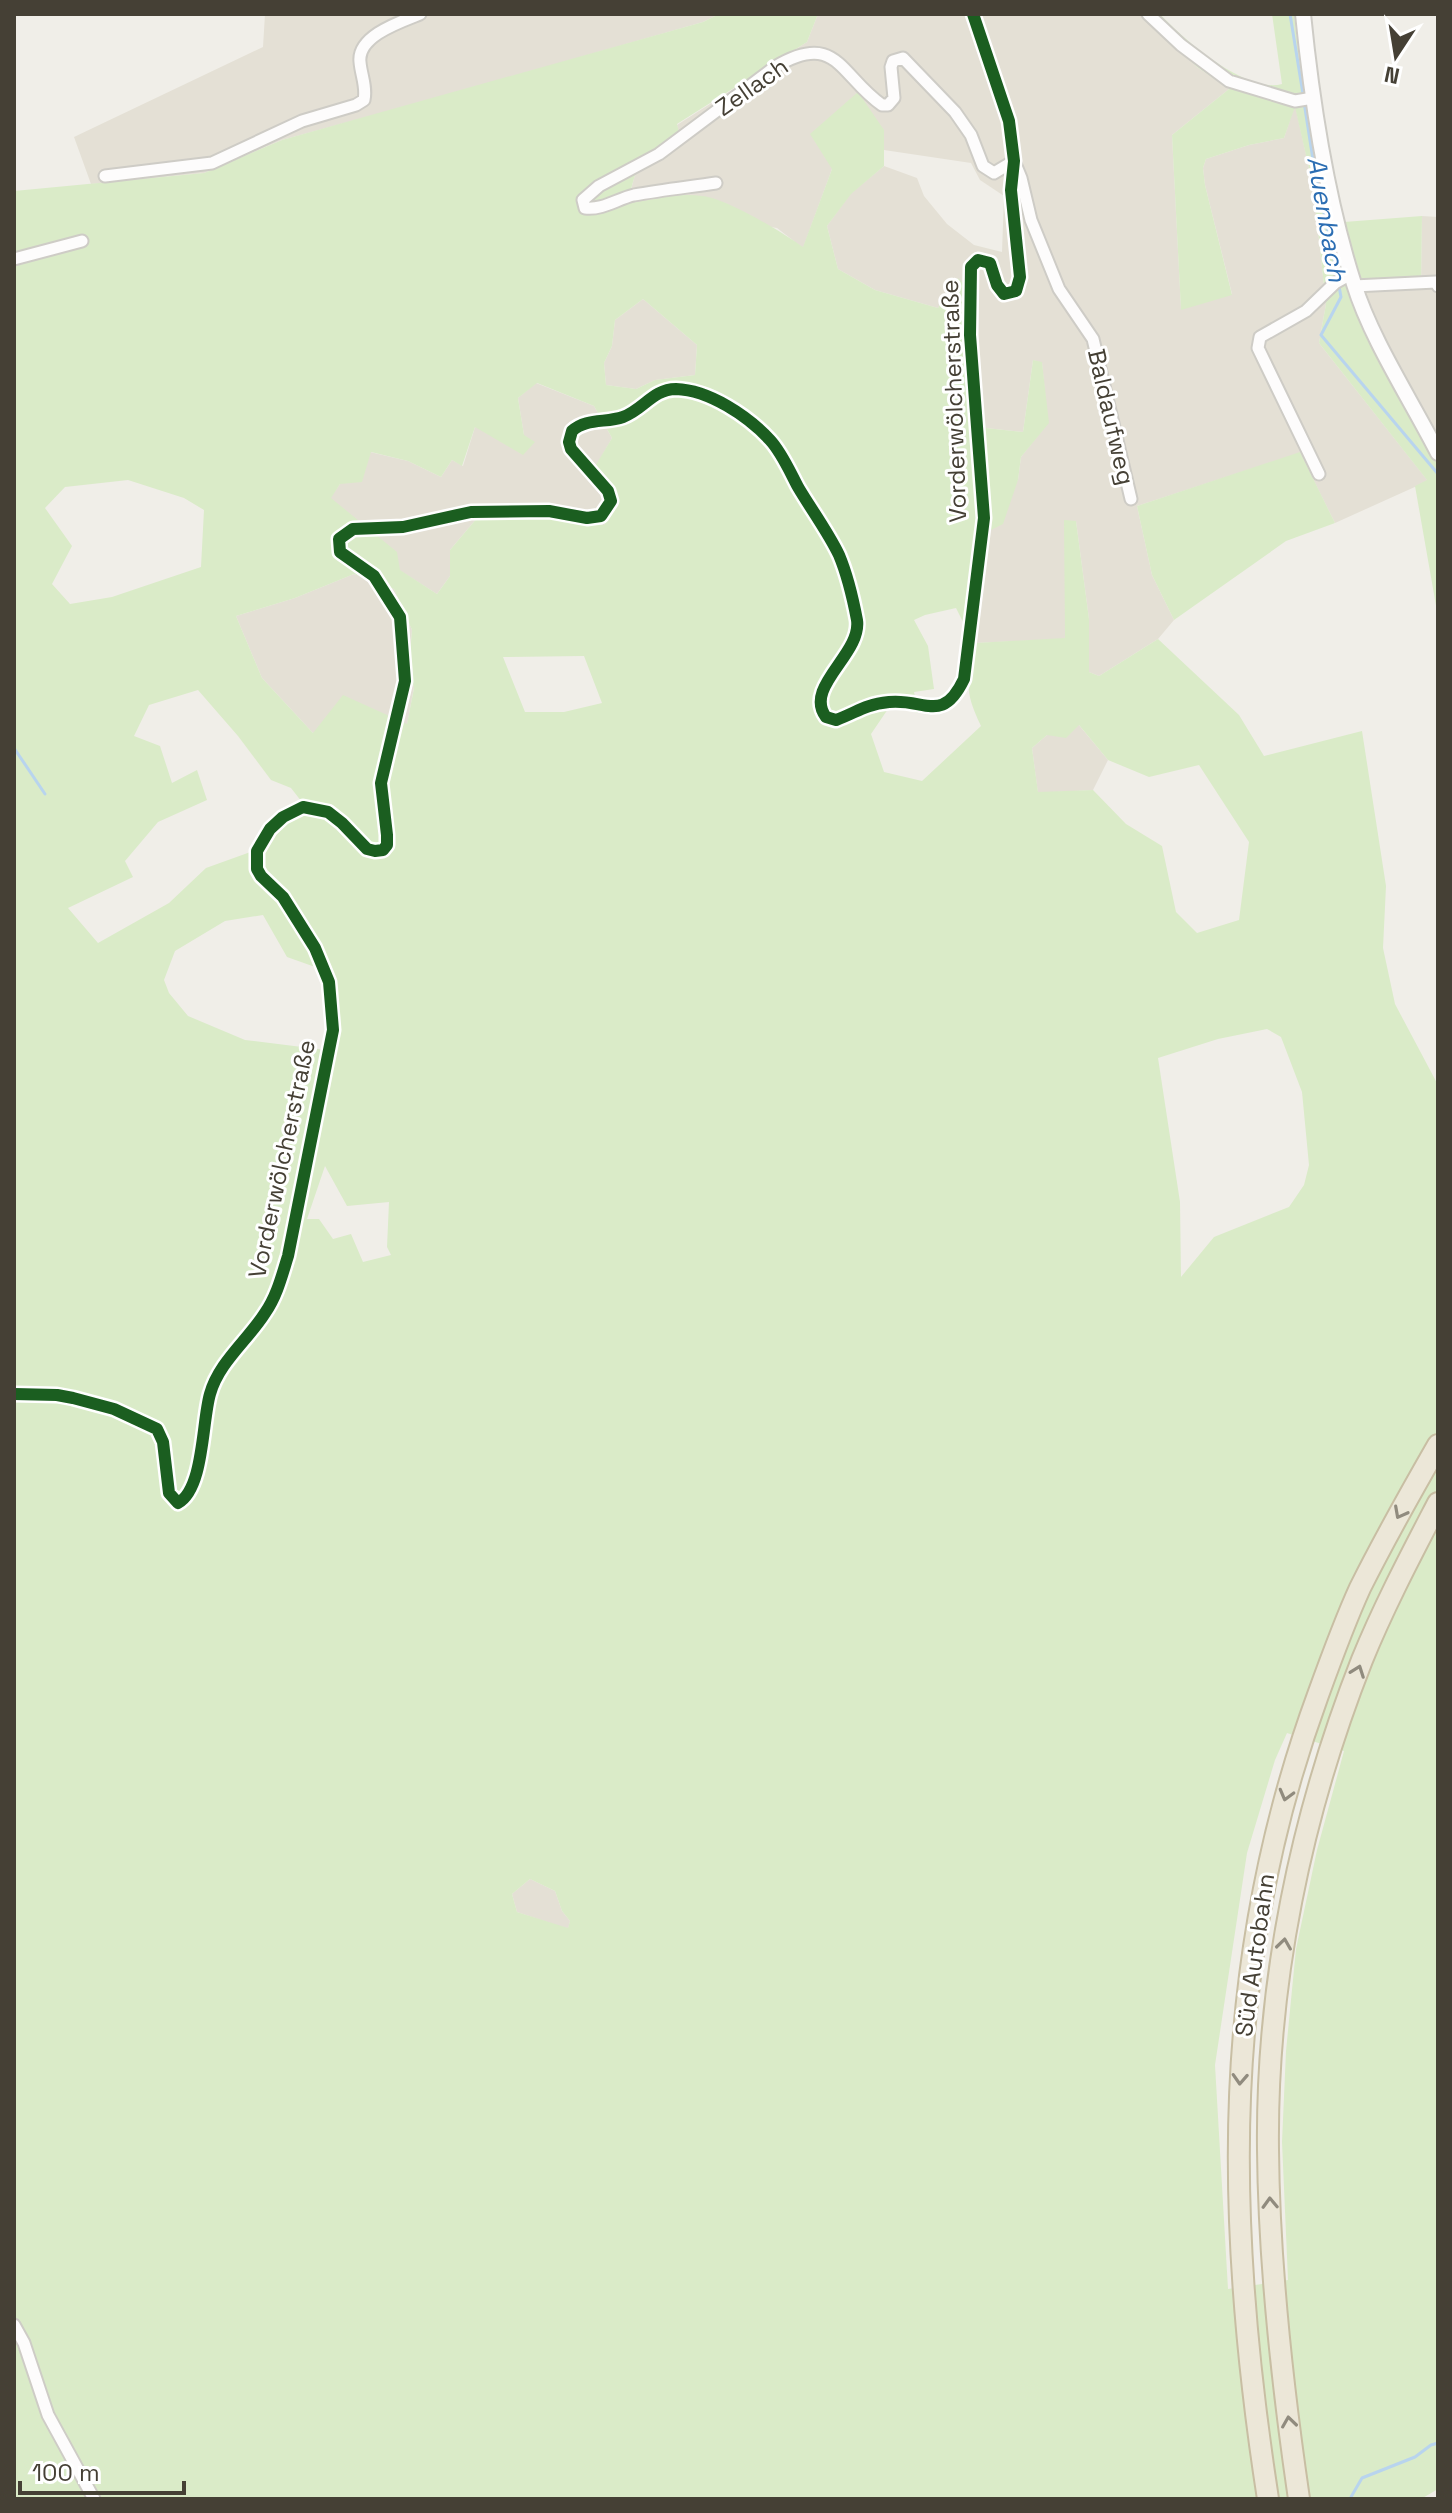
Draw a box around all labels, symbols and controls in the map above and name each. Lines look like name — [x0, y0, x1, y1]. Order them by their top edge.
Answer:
north arrow — [1356, 16, 1436, 96]
street label: Zellach — [709, 50, 794, 123]
text: N — [1382, 60, 1402, 91]
water label: Auenbach — [1299, 154, 1355, 285]
street label: Vorderwölcherstraße — [934, 279, 973, 523]
street label: Baldaufweg — [1081, 346, 1142, 488]
street label: Vorderwölcherstraße — [241, 1037, 322, 1281]
one-way arrow — [1395, 1505, 1410, 1520]
one-way arrow — [1349, 1665, 1365, 1679]
one-way arrow — [1278, 1788, 1295, 1802]
street label: Süd Autobahn — [1228, 1871, 1281, 2039]
one-way arrow — [1275, 1937, 1292, 1951]
one-way arrow — [1231, 2073, 1248, 2086]
one-way arrow — [1262, 2196, 1279, 2209]
one-way arrow — [1280, 2415, 1297, 2428]
scale bar — [20, 2445, 184, 2495]
text: 100 m — [32, 2457, 100, 2488]

